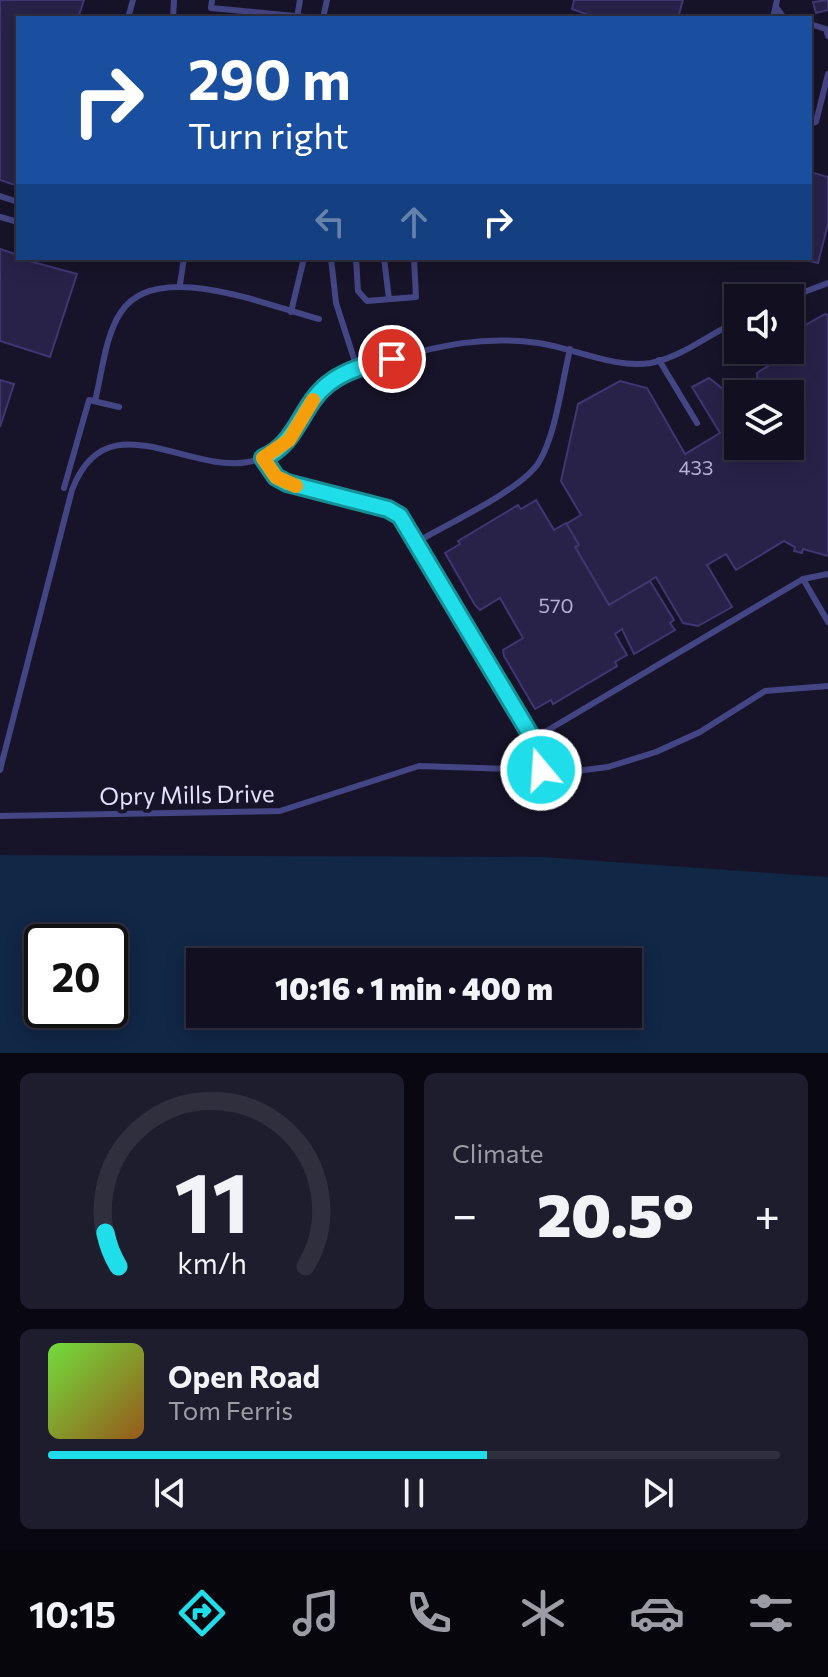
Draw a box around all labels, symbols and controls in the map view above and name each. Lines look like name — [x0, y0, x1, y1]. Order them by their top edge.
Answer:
text: 290 m — [188, 43, 351, 112]
icon: right — [56, 48, 160, 152]
text: Turn right — [188, 112, 349, 156]
icon: left — [308, 200, 352, 244]
icon: ahead — [392, 200, 436, 244]
icon: right — [476, 200, 520, 244]
map controls — [724, 284, 804, 460]
button: sound — [724, 284, 804, 364]
pin — [358, 325, 426, 393]
icon: arrive — [370, 337, 414, 381]
button: layers — [724, 380, 804, 460]
house number: 433 — [679, 455, 713, 479]
house number: 570 — [538, 593, 574, 617]
position arrow — [499, 728, 583, 812]
street label: Opry Mills Drive — [99, 778, 275, 810]
speed limit sign: 20 — [24, 924, 128, 1028]
text: 10:16 · 1 min · 400 m — [275, 969, 553, 1006]
text: Climate — [452, 1137, 544, 1168]
text: 11 — [174, 1148, 250, 1250]
text: 20.5° — [537, 1176, 694, 1249]
text: − — [452, 1186, 477, 1240]
text: + — [754, 1186, 780, 1240]
text: km/h — [177, 1245, 247, 1280]
text: Open Road — [168, 1357, 320, 1394]
text: Tom Ferris — [168, 1394, 293, 1425]
icon: previous — [148, 1471, 192, 1515]
icon: pause — [392, 1471, 436, 1515]
icon: next — [636, 1471, 680, 1515]
icon: directions — [174, 1585, 230, 1641]
icon: music — [288, 1585, 344, 1641]
icon: phone — [401, 1585, 457, 1641]
icon: climate — [515, 1585, 571, 1641]
icon: car — [629, 1585, 685, 1641]
icon: filters — [743, 1585, 799, 1641]
text: 10:15 — [29, 1591, 116, 1635]

